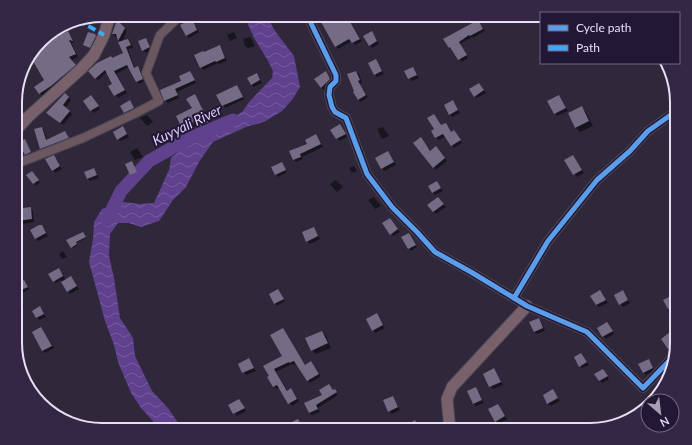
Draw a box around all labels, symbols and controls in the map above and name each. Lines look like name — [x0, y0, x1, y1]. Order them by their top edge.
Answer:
legend — [540, 12, 680, 64]
text: Cycle path — [576, 20, 631, 35]
text: Path — [576, 40, 600, 55]
water label: Kuyyali River — [149, 100, 224, 149]
north arrow — [640, 393, 680, 433]
text: N — [658, 415, 672, 430]

